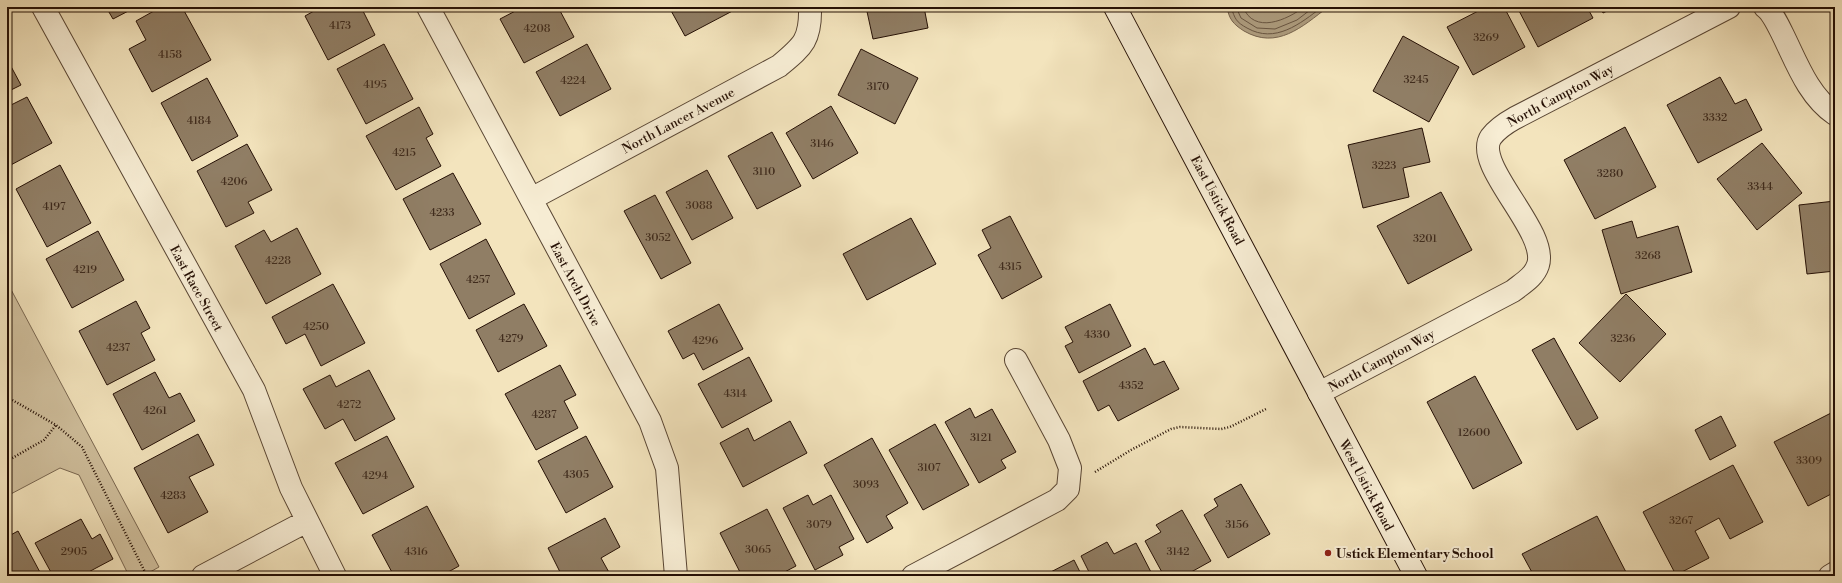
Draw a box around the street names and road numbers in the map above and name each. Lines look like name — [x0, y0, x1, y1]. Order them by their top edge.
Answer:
street label: North Campton Way — [1504, 61, 1617, 131]
street label: North Lancer Avenue — [619, 84, 738, 157]
street label: East Ustick Road — [1187, 153, 1248, 248]
street label: East Arch Drive — [546, 240, 604, 330]
street label: East Race Street — [166, 243, 226, 335]
street label: North Campton Way — [1325, 326, 1438, 396]
street label: West Ustick Road — [1335, 436, 1397, 534]

